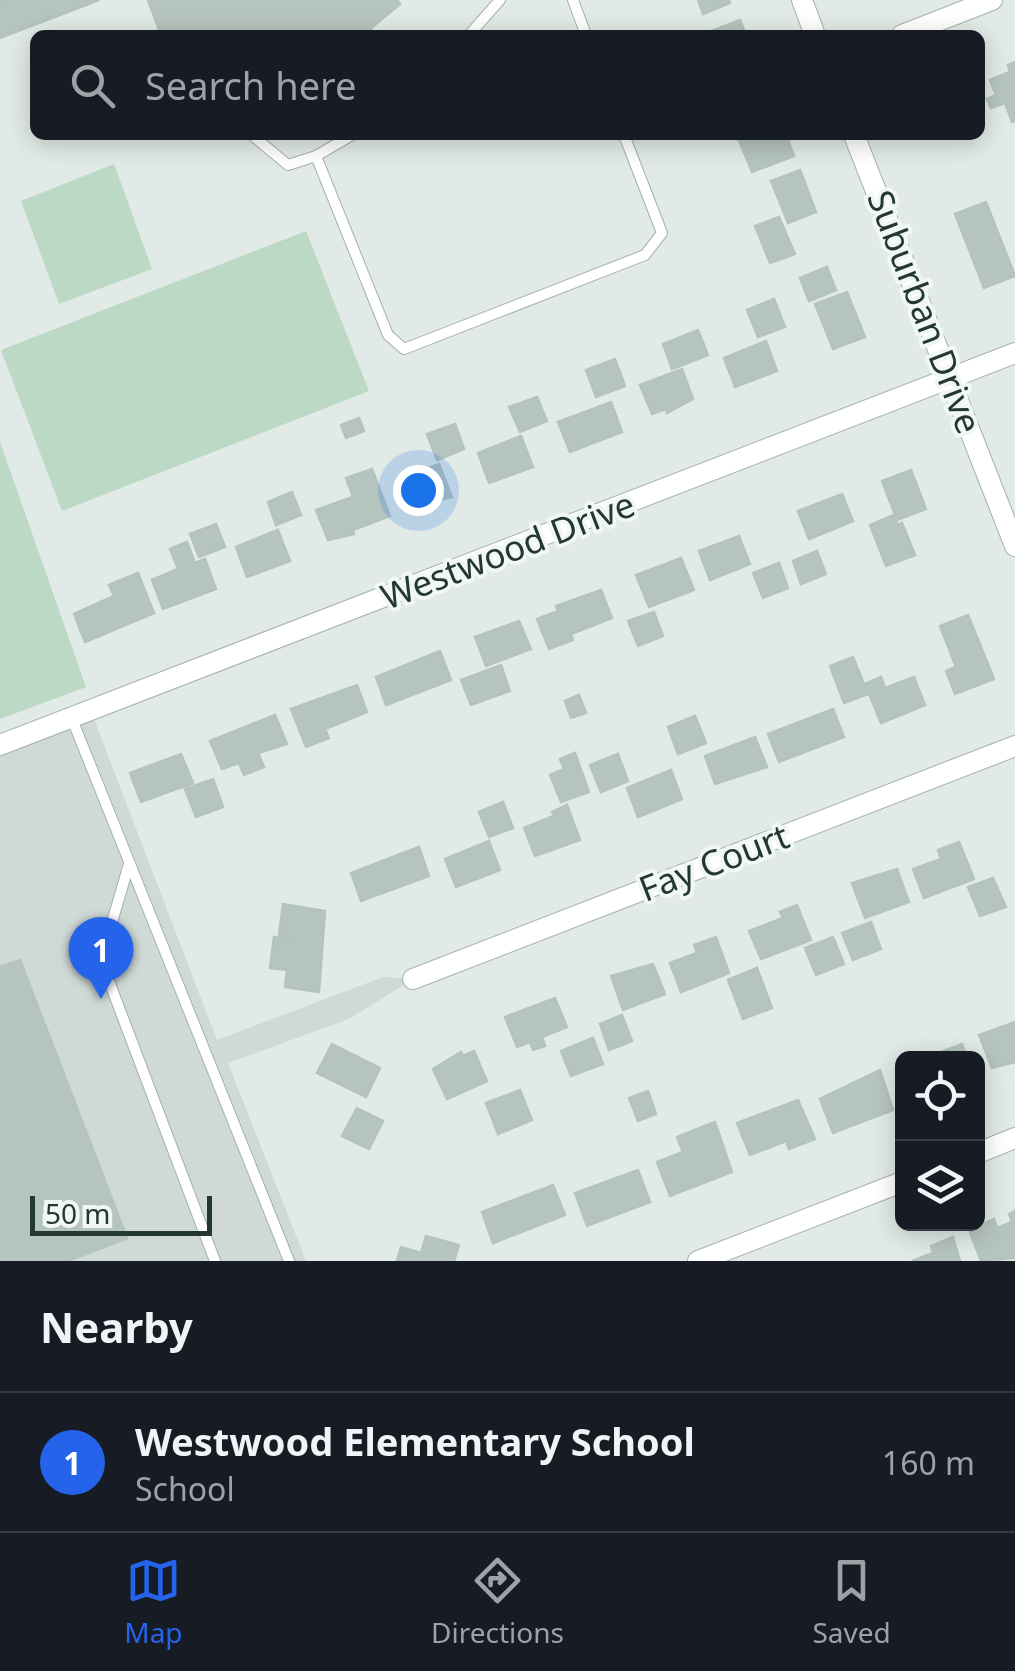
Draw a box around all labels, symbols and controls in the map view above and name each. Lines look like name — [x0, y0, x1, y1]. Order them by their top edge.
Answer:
search box — [30, 30, 985, 140]
icon: search — [65, 58, 120, 113]
text: Search here — [145, 59, 356, 111]
street label: Suburban Drive — [857, 183, 993, 440]
your location — [393, 465, 444, 516]
street label: Westwood Drive — [374, 480, 641, 620]
street label: Fay Court — [632, 812, 795, 912]
pin: 1 — [68, 916, 134, 999]
map controls — [895, 1051, 985, 1231]
button: locate — [895, 1051, 985, 1141]
button: layers — [895, 1141, 985, 1231]
scale bar — [30, 1191, 212, 1236]
text: 50 m — [45, 1194, 111, 1232]
text: Nearby — [40, 1298, 193, 1355]
text: Westwood Elementary School — [135, 1415, 695, 1467]
text: 1 — [63, 1441, 82, 1484]
text: 160 m — [882, 1441, 975, 1484]
text: School — [135, 1467, 235, 1510]
tab: Map — [124, 1553, 183, 1651]
tab: Directions — [431, 1553, 564, 1651]
tab: Saved — [812, 1553, 891, 1651]

